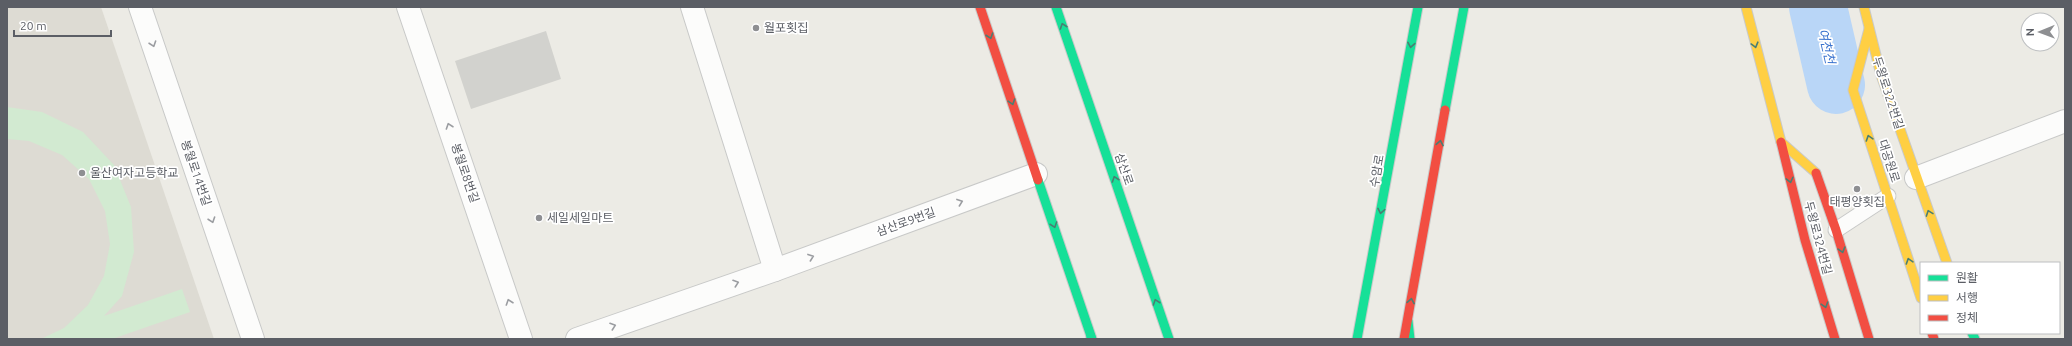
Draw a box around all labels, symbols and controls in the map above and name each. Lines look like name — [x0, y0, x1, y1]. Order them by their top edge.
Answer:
scale bar — [14, 12, 111, 38]
north arrow — [2020, 12, 2060, 52]
text: 20 m — [20, 19, 47, 32]
place label: 월포횟집 — [764, 21, 808, 34]
one-way arrow — [1059, 22, 1067, 29]
marker: 월포횟집 — [751, 23, 761, 33]
water label: 여천천 — [1816, 27, 1838, 66]
text: N — [2024, 28, 2036, 36]
one-way arrow — [985, 32, 994, 39]
one-way arrow — [148, 40, 156, 47]
one-way arrow — [1750, 41, 1759, 48]
one-way arrow — [1408, 42, 1416, 48]
street label: 두왕로322번길 — [1871, 55, 1906, 131]
one-way arrow — [1007, 98, 1016, 105]
one-way arrow — [445, 123, 454, 130]
one-way arrow — [1865, 135, 1873, 142]
street label: 봉월로14번길 — [179, 138, 214, 207]
street label: 대공원로 — [1876, 138, 1902, 184]
one-way arrow — [1435, 140, 1443, 146]
street label: 봉월로8번길 — [449, 141, 482, 204]
street label: 삼산로 — [1113, 151, 1136, 187]
street label: 수암로 — [1367, 153, 1386, 188]
place label: 울산여자고등학교 — [90, 166, 178, 179]
marker: 울산여자고등학교 — [77, 168, 87, 178]
one-way arrow — [1111, 176, 1119, 183]
one-way arrow — [1786, 176, 1794, 183]
marker: 태평양횟집 — [1852, 184, 1862, 194]
place label: 태평양횟집 — [1829, 195, 1885, 208]
one-way arrow — [956, 198, 963, 206]
street label: 두왕로324번길 — [1802, 200, 1835, 276]
street label: 삼산로9번길 — [874, 205, 937, 238]
one-way arrow — [1378, 208, 1386, 215]
one-way arrow — [1925, 210, 1933, 217]
place label: 세일세일마트 — [547, 211, 613, 224]
marker: 세일세일마트 — [534, 213, 544, 223]
one-way arrow — [208, 216, 216, 223]
one-way arrow — [1049, 221, 1057, 228]
one-way arrow — [1837, 246, 1846, 253]
one-way arrow — [808, 253, 815, 261]
one-way arrow — [1905, 258, 1914, 265]
legend — [1920, 262, 2060, 334]
text: 원활 — [1956, 271, 1978, 284]
one-way arrow — [733, 280, 740, 288]
text: 서행 — [1956, 291, 1978, 304]
one-way arrow — [1407, 298, 1415, 304]
one-way arrow — [505, 299, 514, 306]
one-way arrow — [1153, 299, 1161, 306]
one-way arrow — [1820, 301, 1829, 308]
text: 정체 — [1956, 311, 1978, 324]
one-way arrow — [610, 322, 617, 331]

